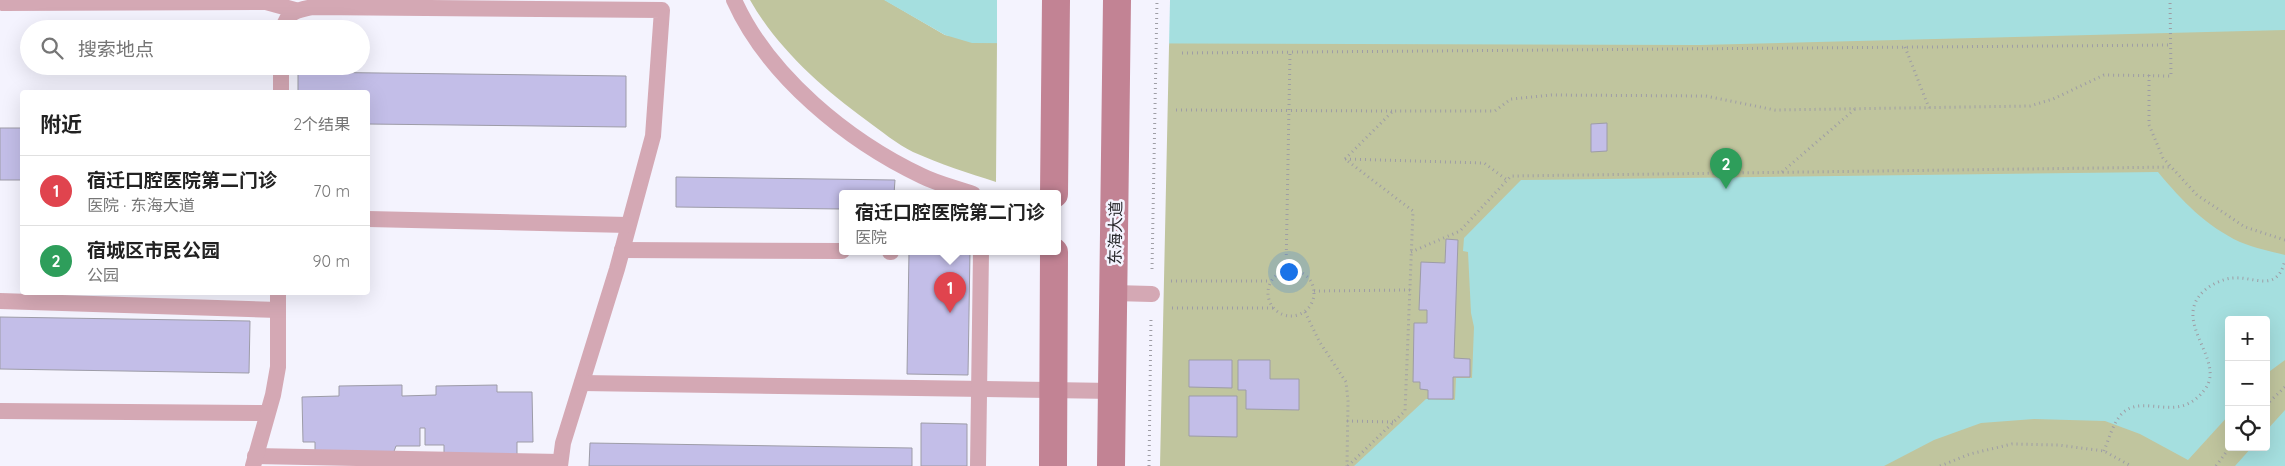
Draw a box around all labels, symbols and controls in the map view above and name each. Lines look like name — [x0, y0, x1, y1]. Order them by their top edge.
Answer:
search box — [20, 20, 370, 75]
icon: search — [38, 34, 66, 62]
text: 搜索地点 — [78, 37, 154, 61]
text: 附近 — [40, 111, 82, 137]
text: 2个结果 — [293, 114, 350, 134]
pin: 2 — [1710, 148, 1742, 189]
text: 宿迁口腔医院第二门诊 — [87, 168, 277, 192]
text: 1 — [53, 181, 59, 201]
text: 70 m — [313, 181, 350, 201]
popup — [839, 190, 1061, 255]
text: 医院 · 东海大道 — [87, 195, 195, 215]
text: 宿迁口腔医院第二门诊 — [855, 200, 1045, 224]
street label: 东海大道 — [1104, 201, 1126, 265]
text: 医院 — [855, 227, 887, 247]
text: 宿城区市民公园 — [87, 238, 220, 262]
text: 2 — [51, 251, 61, 271]
text: 90 m — [313, 251, 350, 271]
your location — [1276, 259, 1302, 285]
text: 公园 — [87, 265, 119, 285]
pin: 1 — [934, 272, 966, 313]
map controls — [2225, 316, 2270, 451]
button: + — [2225, 316, 2270, 361]
button: − — [2225, 361, 2270, 406]
button: locate — [2225, 406, 2270, 451]

